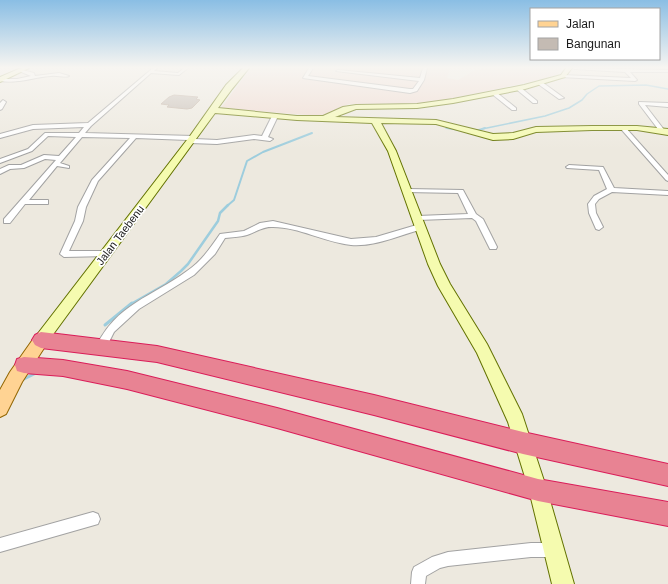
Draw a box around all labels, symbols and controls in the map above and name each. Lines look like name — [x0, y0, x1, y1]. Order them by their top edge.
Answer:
legend — [530, 8, 660, 60]
text: Jalan — [566, 17, 595, 31]
text: Bangunan — [566, 37, 621, 51]
street label: Jalan Taebenu — [94, 203, 146, 267]

